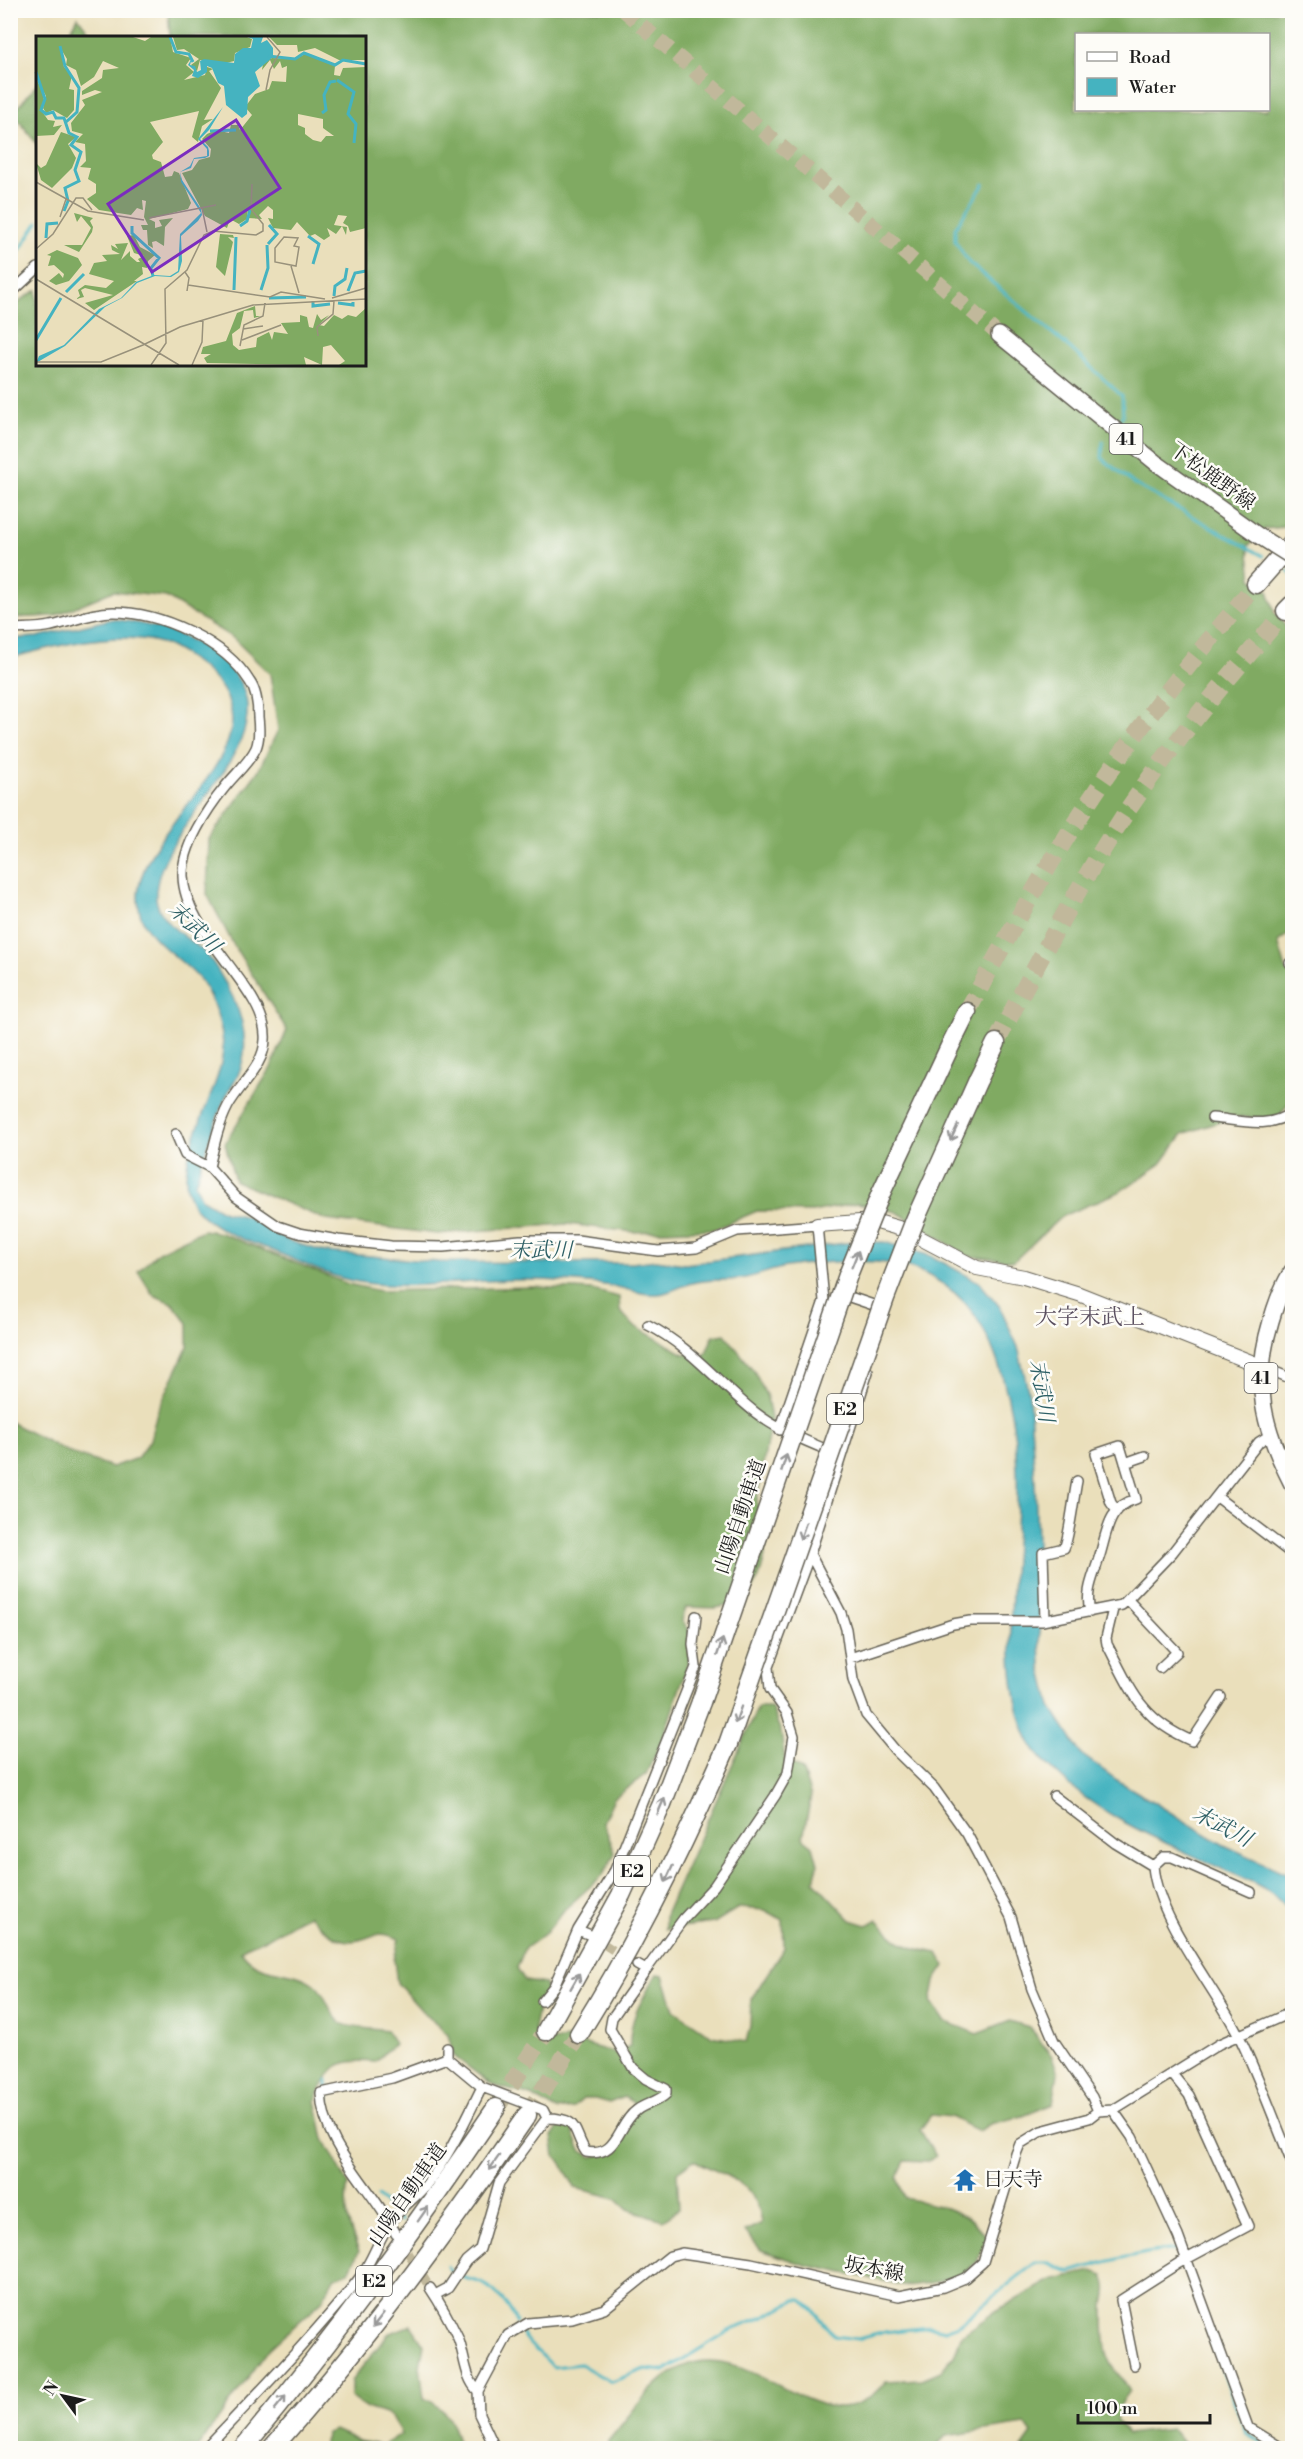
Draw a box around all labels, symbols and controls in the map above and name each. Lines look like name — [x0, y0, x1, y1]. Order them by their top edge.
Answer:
legend — [1075, 33, 1270, 111]
inset map — [36, 36, 366, 366]
text: Road — [1129, 46, 1172, 69]
text: Water — [1128, 76, 1177, 99]
road number: 41 — [1110, 424, 1142, 454]
street label: 下松鹿野線 — [1164, 437, 1260, 517]
water label: 末武川 — [162, 897, 227, 961]
one-way arrow — [947, 1124, 959, 1142]
water label: 末武川 — [510, 1238, 574, 1264]
one-way arrow — [850, 1250, 861, 1269]
district label: 大字末武上 — [1035, 1304, 1145, 1331]
water label: 末武川 — [1023, 1358, 1059, 1426]
road number: 41 — [1244, 1363, 1278, 1393]
road number: E2 — [827, 1394, 863, 1424]
one-way arrow — [779, 1454, 790, 1473]
street label: 山陽自動車道 — [710, 1456, 772, 1578]
one-way arrow — [797, 1521, 808, 1540]
one-way arrow — [716, 1638, 727, 1657]
one-way arrow — [732, 1705, 743, 1724]
one-way arrow — [656, 1797, 667, 1815]
water label: 末武川 — [1188, 1801, 1258, 1854]
road number: E2 — [614, 1856, 650, 1886]
one-way arrow — [663, 1865, 675, 1883]
one-way arrow — [570, 1972, 582, 1989]
street label: 山陽自動車道 — [363, 2139, 453, 2251]
one-way arrow — [488, 2154, 500, 2171]
temple icon: 日天寺 — [952, 2167, 978, 2193]
place label: 日天寺 — [983, 2168, 1043, 2193]
one-way arrow — [417, 2207, 429, 2223]
street label: 坂本線 — [842, 2252, 906, 2288]
road number: E2 — [356, 2266, 392, 2296]
one-way arrow — [371, 2312, 384, 2328]
north arrow — [33, 2366, 93, 2426]
text: N — [39, 2377, 63, 2399]
scale bar — [1078, 2387, 1210, 2425]
one-way arrow — [273, 2396, 286, 2412]
text: 100 m — [1087, 2397, 1138, 2420]

